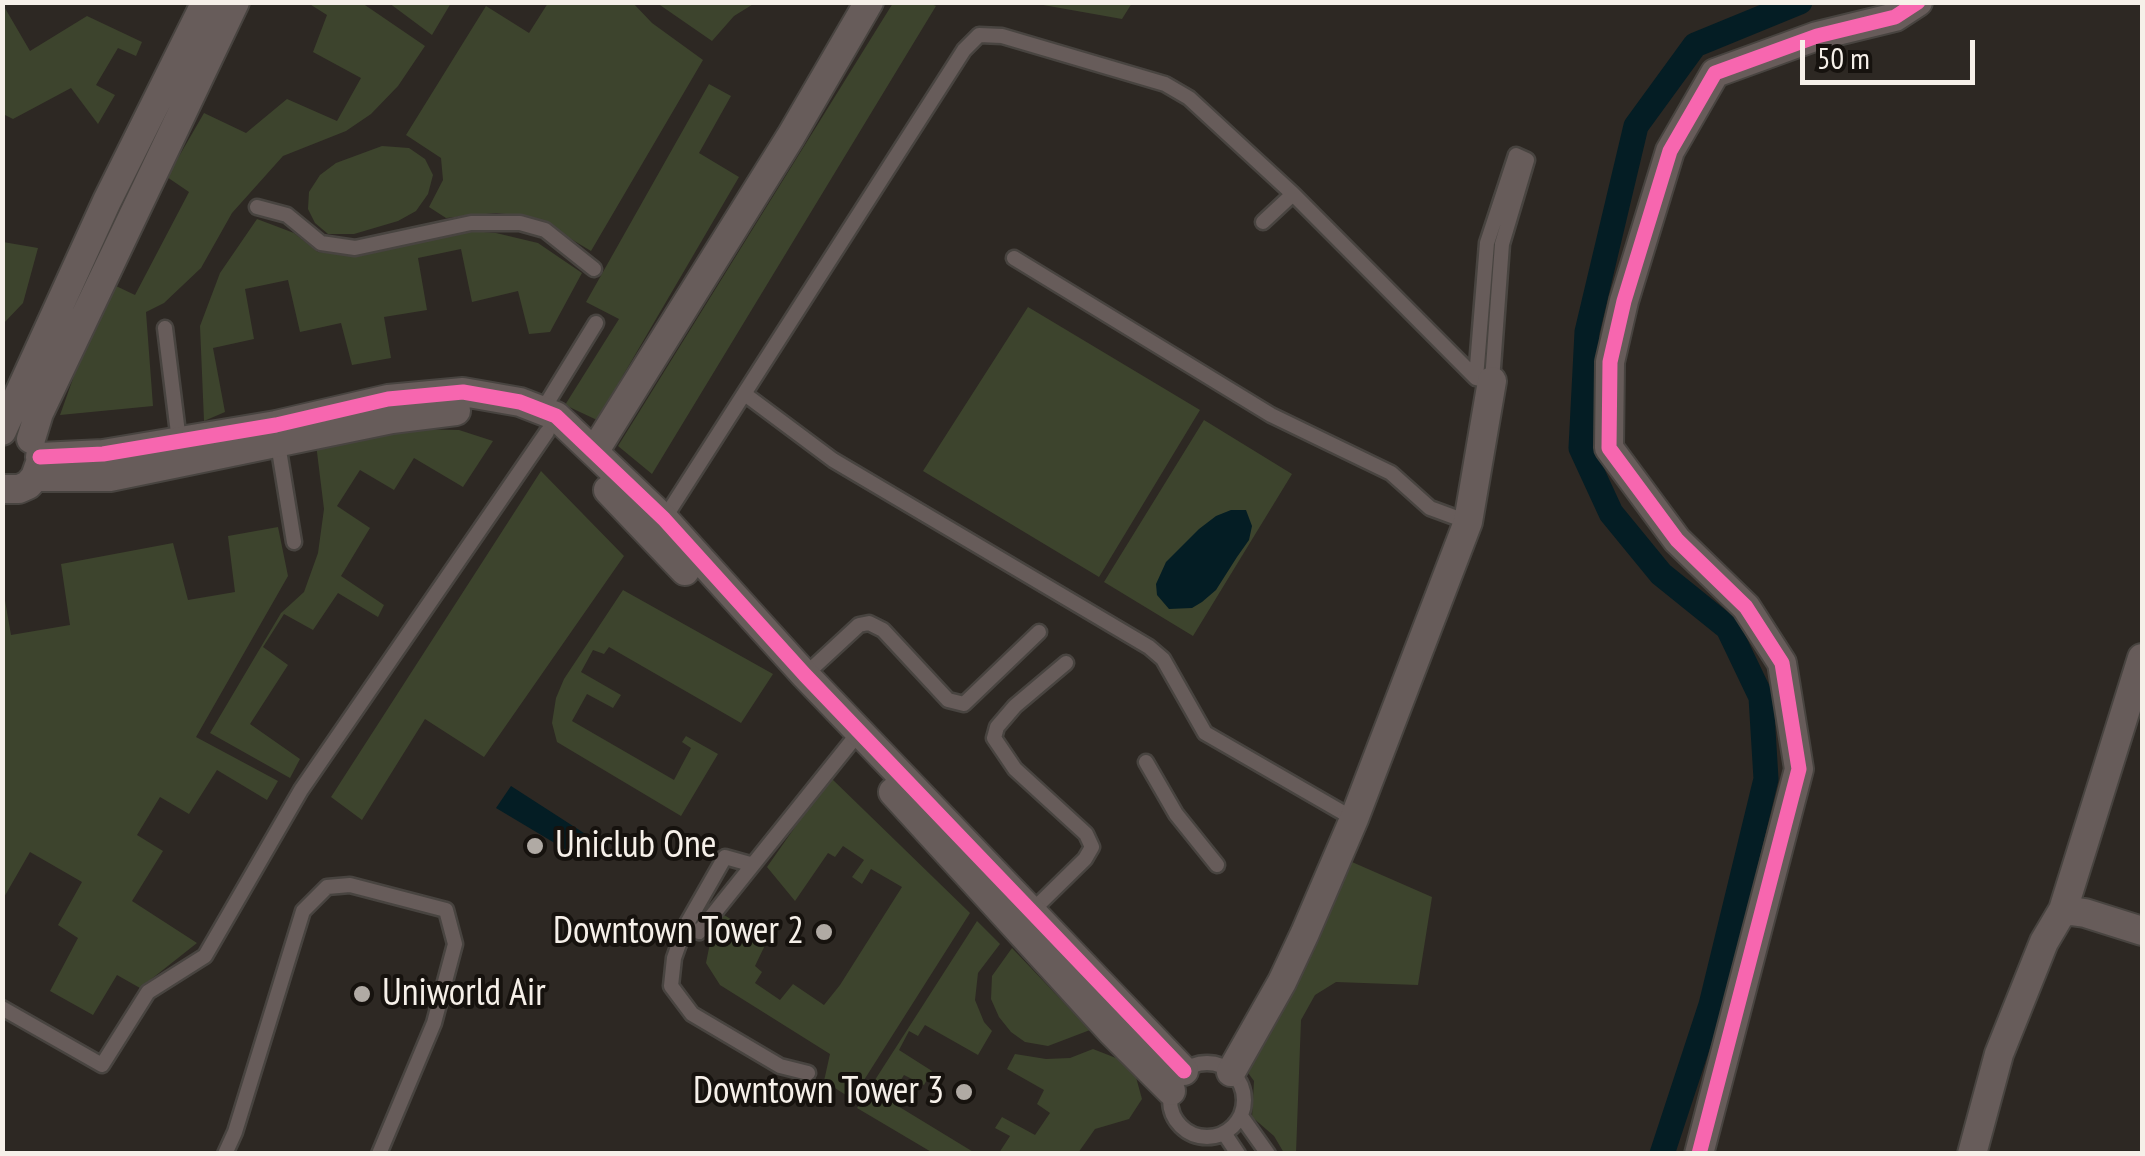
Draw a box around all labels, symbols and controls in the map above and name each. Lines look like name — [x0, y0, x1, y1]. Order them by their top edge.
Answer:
scale bar — [1805, 20, 1980, 82]
text: 50 m — [1817, 38, 1870, 77]
place label: Uniclub One — [555, 823, 716, 869]
marker: Uniclub One — [524, 835, 546, 857]
place label: Downtown Tower 2 — [553, 909, 804, 955]
marker: Downtown Tower 2 — [813, 921, 835, 943]
place label: Uniworld Air — [382, 971, 546, 1017]
marker: Uniworld Air — [351, 983, 373, 1005]
place label: Downtown Tower 3 — [693, 1069, 944, 1115]
marker: Downtown Tower 3 — [953, 1081, 975, 1103]

